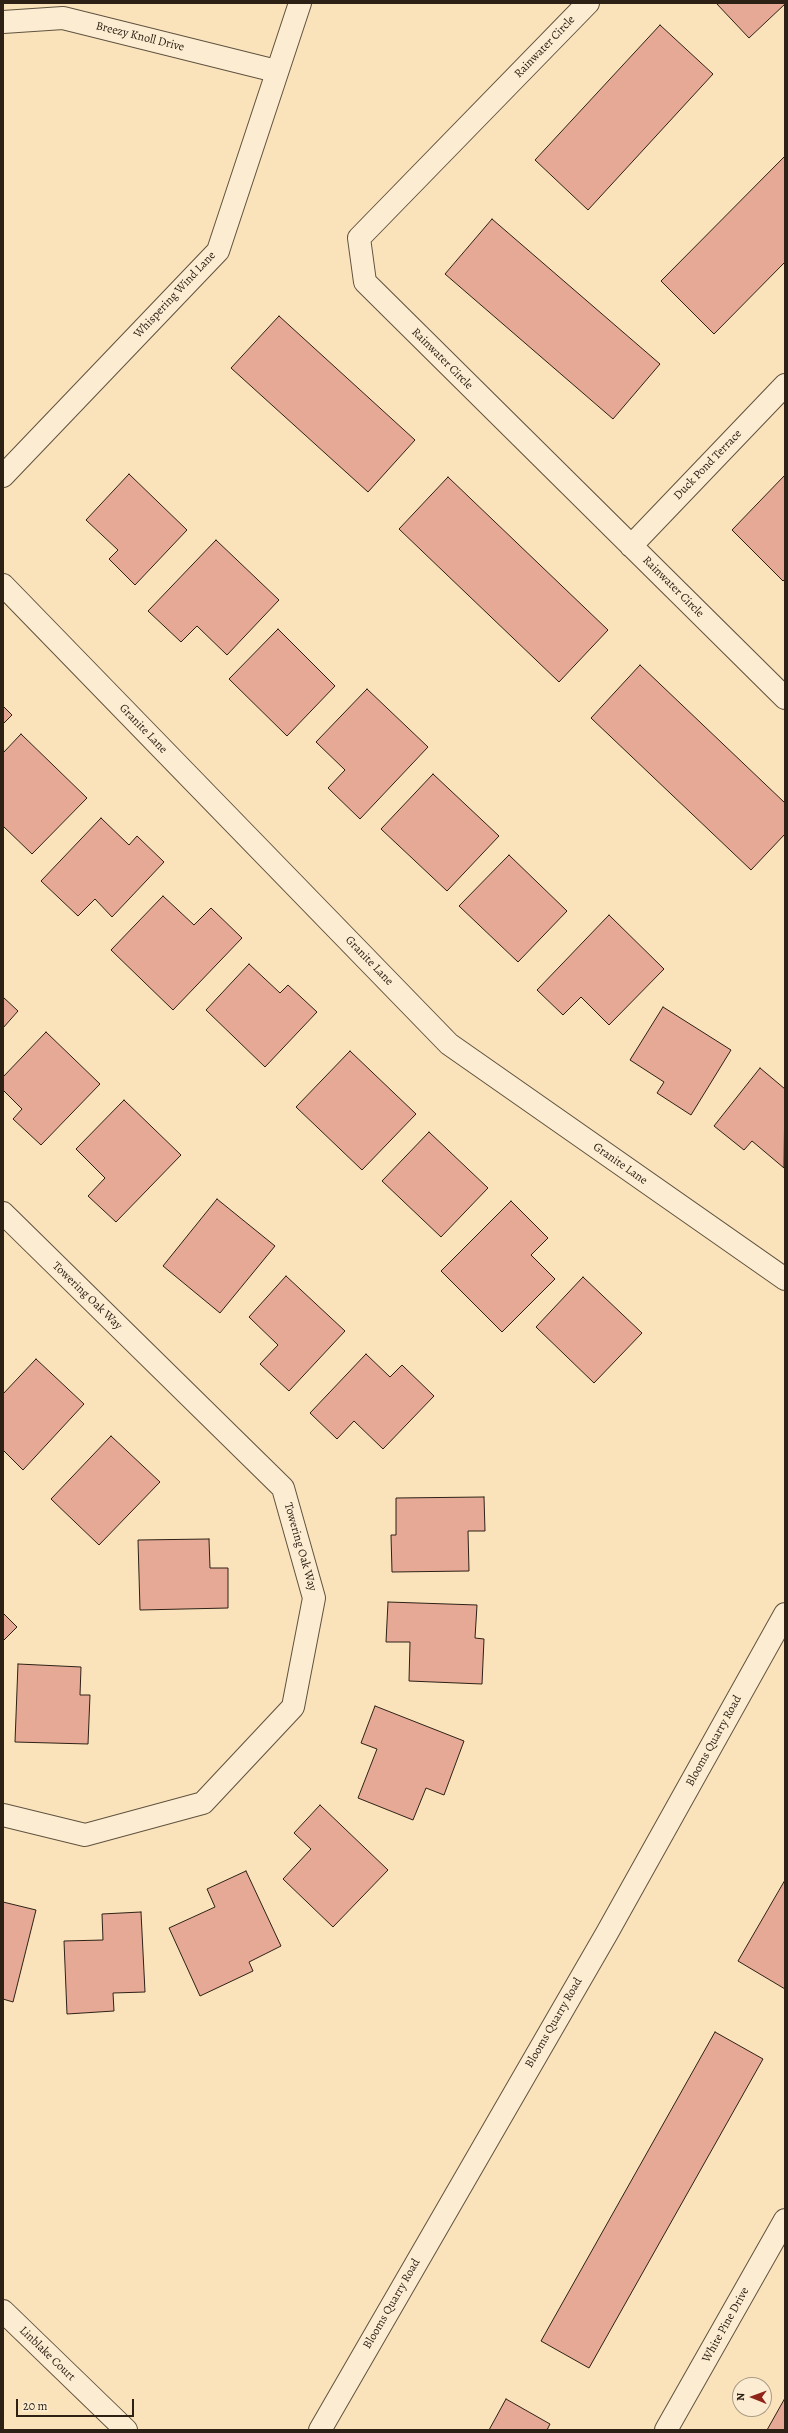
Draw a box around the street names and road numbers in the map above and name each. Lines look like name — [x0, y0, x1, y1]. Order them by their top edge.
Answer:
street label: Rainwater Circle — [512, 13, 578, 81]
street label: Breezy Knoll Drive — [94, 19, 186, 55]
street label: Whispering Wind Lane — [131, 249, 219, 341]
street label: Rainwater Circle — [408, 325, 476, 393]
street label: Duck Pond Terrace — [671, 427, 745, 503]
street label: Rainwater Circle — [639, 553, 707, 621]
street label: Granite Lane — [116, 701, 170, 757]
street label: Granite Lane — [342, 933, 396, 989]
street label: Granite Lane — [590, 1140, 650, 1188]
street label: Towering Oak Way — [49, 1259, 125, 1333]
street label: Towering Oak Way — [280, 1501, 320, 1593]
street label: Blooms Quarry Road — [683, 1693, 745, 1789]
street label: Blooms Quarry Road — [522, 1975, 586, 2071]
street label: Blooms Quarry Road — [360, 2256, 424, 2352]
street label: White Pine Drive — [699, 2285, 753, 2365]
street label: Linblake Court — [16, 2324, 78, 2384]

